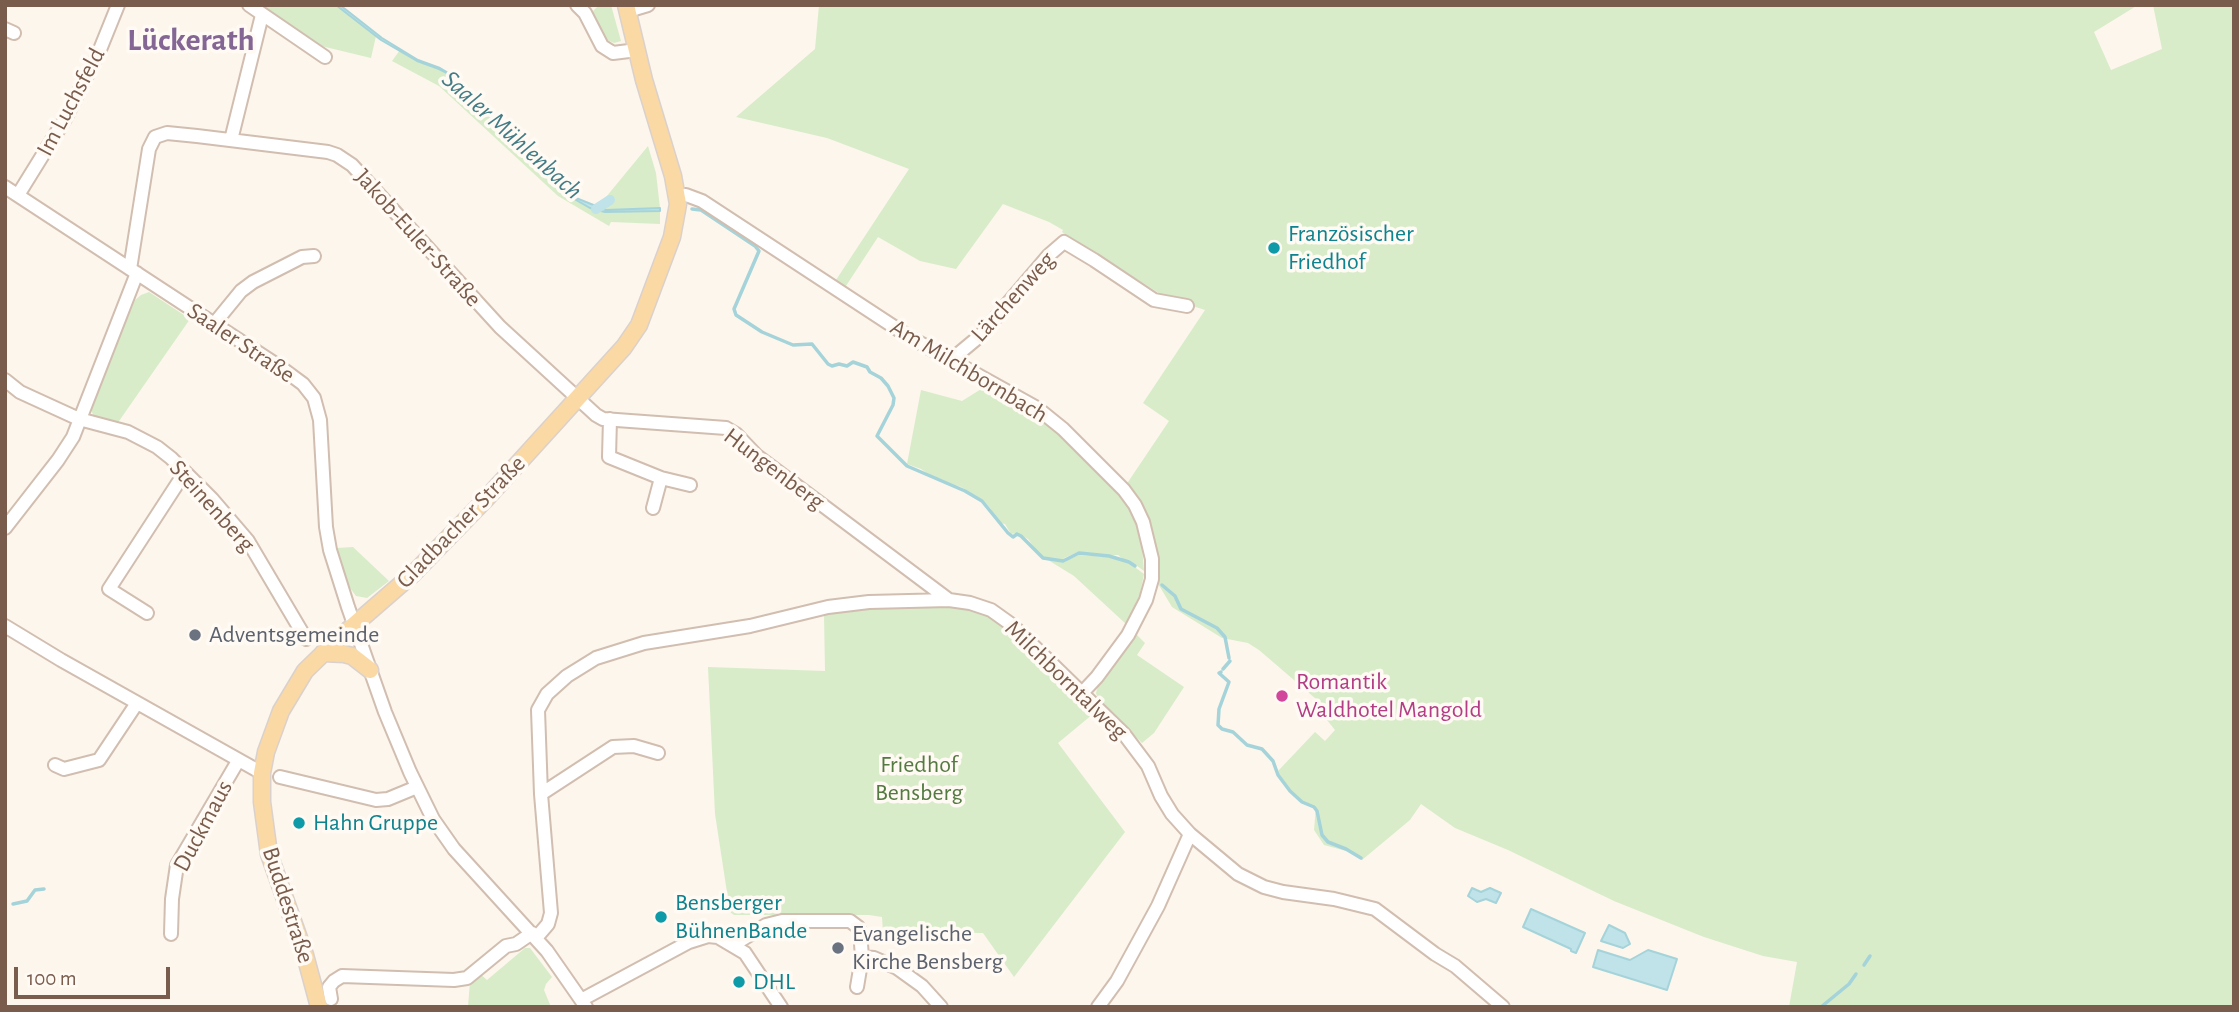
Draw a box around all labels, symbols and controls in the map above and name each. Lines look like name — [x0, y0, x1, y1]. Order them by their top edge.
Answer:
district label: Lückerath — [127, 21, 255, 59]
street label: Im Luchsfeld — [30, 43, 112, 161]
water label: Saaler Mühlenbach — [435, 64, 589, 206]
street label: Jakob-Euler-Straße — [348, 163, 488, 313]
place label: Französischer Friedhof — [1288, 220, 1414, 276]
marker: Französischer Friedhof — [1266, 240, 1282, 256]
street label: Lärchenweg — [965, 246, 1061, 348]
street label: Saaler Straße — [182, 296, 300, 390]
street label: Am Milchbornbach — [885, 313, 1053, 429]
street label: Hungenberg — [718, 422, 830, 516]
street label: Gladbacher Straße — [390, 450, 532, 594]
street label: Steinenberg — [163, 454, 261, 558]
street label: Milchborntalweg — [999, 614, 1133, 746]
place label: Adventsgemeinde — [209, 621, 379, 649]
marker: Adventsgemeinde — [187, 627, 203, 643]
place label: Romantik Waldhotel Mangold — [1296, 668, 1482, 724]
marker: Romantik Waldhotel Mangold — [1274, 688, 1290, 704]
park label: Friedhof Bensberg — [875, 751, 963, 807]
street label: Duckmaus — [167, 775, 239, 877]
place label: Hahn Gruppe — [313, 809, 438, 837]
marker: Hahn Gruppe — [291, 815, 307, 831]
street label: Buddestraße — [256, 843, 320, 967]
place label: Bensberger BühnenBande — [675, 889, 807, 945]
marker: Bensberger BühnenBande — [653, 909, 669, 925]
place label: Evangelische Kirche Bensberg — [852, 920, 1003, 976]
marker: Evangelische Kirche Bensberg — [830, 940, 846, 956]
scale bar — [18, 953, 173, 997]
text: 100 m — [27, 968, 77, 989]
place label: DHL — [753, 968, 795, 996]
marker: DHL — [731, 974, 747, 990]

